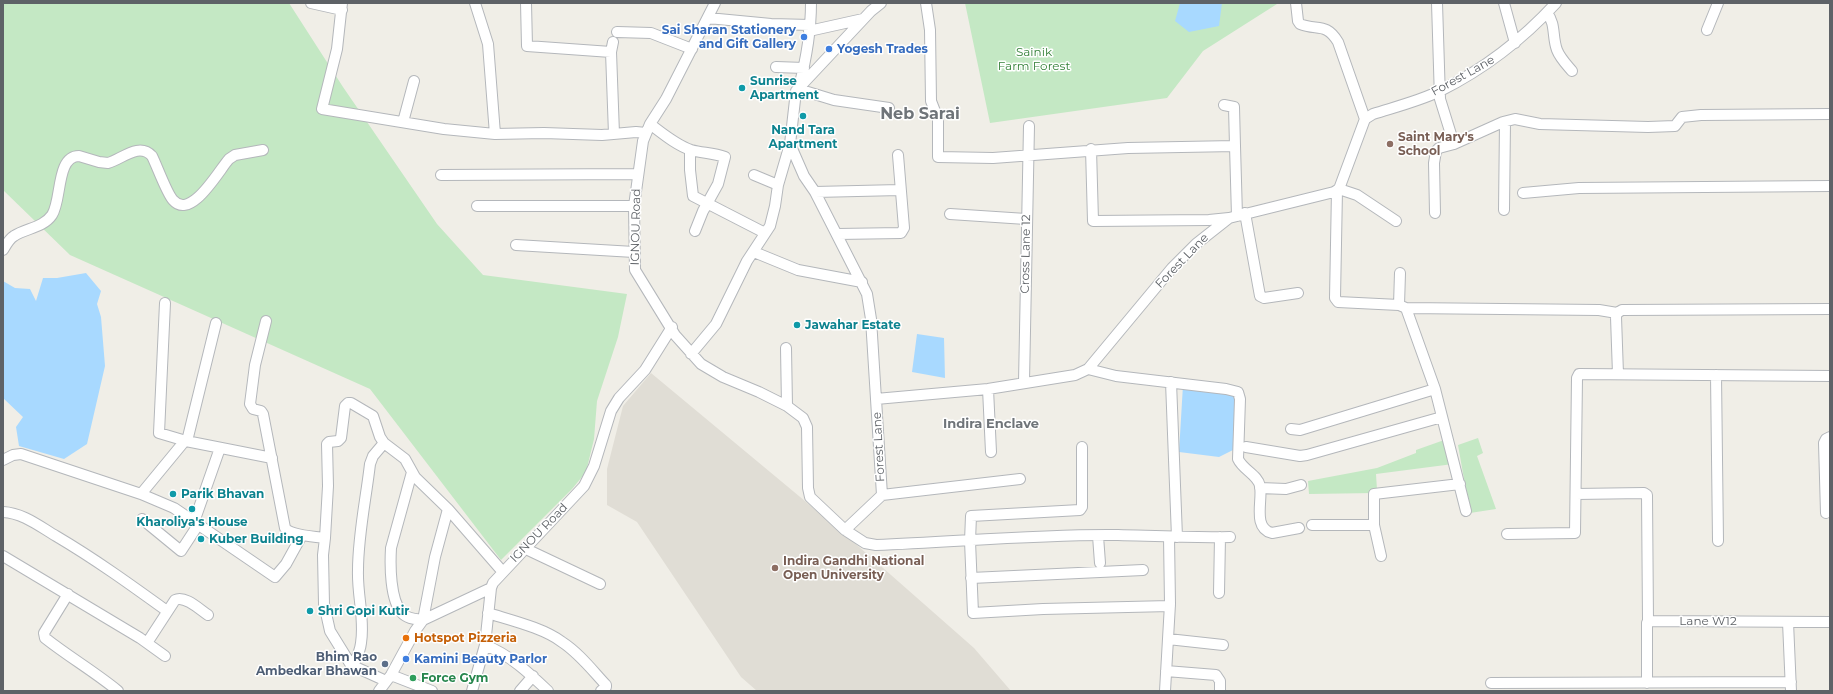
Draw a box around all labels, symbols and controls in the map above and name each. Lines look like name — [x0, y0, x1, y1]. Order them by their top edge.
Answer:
place label: Sai Sharan Stationery and Gift Gallery — [662, 23, 796, 51]
marker: Sai Sharan Stationery and Gift Gallery — [799, 32, 809, 42]
place label: Yogesh Trades — [837, 42, 928, 56]
marker: Yogesh Trades — [824, 44, 834, 54]
park label: Sainik Farm Forest — [998, 45, 1070, 73]
street label: Forest Lane — [1429, 53, 1497, 99]
place label: Sunrise Apartment — [750, 74, 819, 102]
marker: Sunrise Apartment — [737, 83, 747, 93]
district label: Neb Sarai — [880, 104, 960, 124]
marker: Nand Tara Apartment — [798, 111, 808, 121]
place label: Nand Tara Apartment — [768, 123, 838, 151]
place label: Saint Mary's School — [1398, 130, 1474, 158]
marker: Saint Mary's School — [1385, 139, 1395, 149]
street label: IGNOU Road — [628, 189, 644, 265]
street label: Cross Lane 12 — [1018, 214, 1034, 294]
street label: Forest Lane — [1152, 231, 1212, 291]
place label: Jawahar Estate — [805, 318, 901, 332]
marker: Jawahar Estate — [792, 320, 802, 330]
street label: Forest Lane — [870, 412, 888, 482]
district label: Indira Enclave — [943, 416, 1039, 432]
place label: Parik Bhavan — [181, 487, 264, 501]
marker: Parik Bhavan — [168, 489, 178, 499]
street label: IGNOU Road — [507, 500, 571, 566]
marker: Kharoliya's House — [187, 504, 197, 514]
place label: Kharoliya's House — [136, 515, 248, 529]
place label: Kuber Building — [209, 532, 304, 546]
marker: Kuber Building — [196, 534, 206, 544]
place label: Indira Gandhi National Open University — [783, 554, 924, 582]
marker: Indira Gandhi National Open University — [770, 563, 780, 573]
place label: Shri Gopi Kutir — [318, 604, 409, 618]
marker: Shri Gopi Kutir — [305, 606, 315, 616]
street label: Lane W12 — [1679, 614, 1737, 628]
place label: Hotspot Pizzeria — [414, 631, 517, 645]
marker: Hotspot Pizzeria — [401, 633, 411, 643]
place label: Bhim Rao Ambedkar Bhawan — [256, 650, 377, 678]
place label: Kamini Beauty Parlor — [414, 652, 547, 666]
marker: Kamini Beauty Parlor — [401, 654, 411, 664]
marker: Bhim Rao Ambedkar Bhawan — [380, 659, 390, 669]
place label: Force Gym — [421, 671, 488, 685]
marker: Force Gym — [408, 673, 418, 683]

